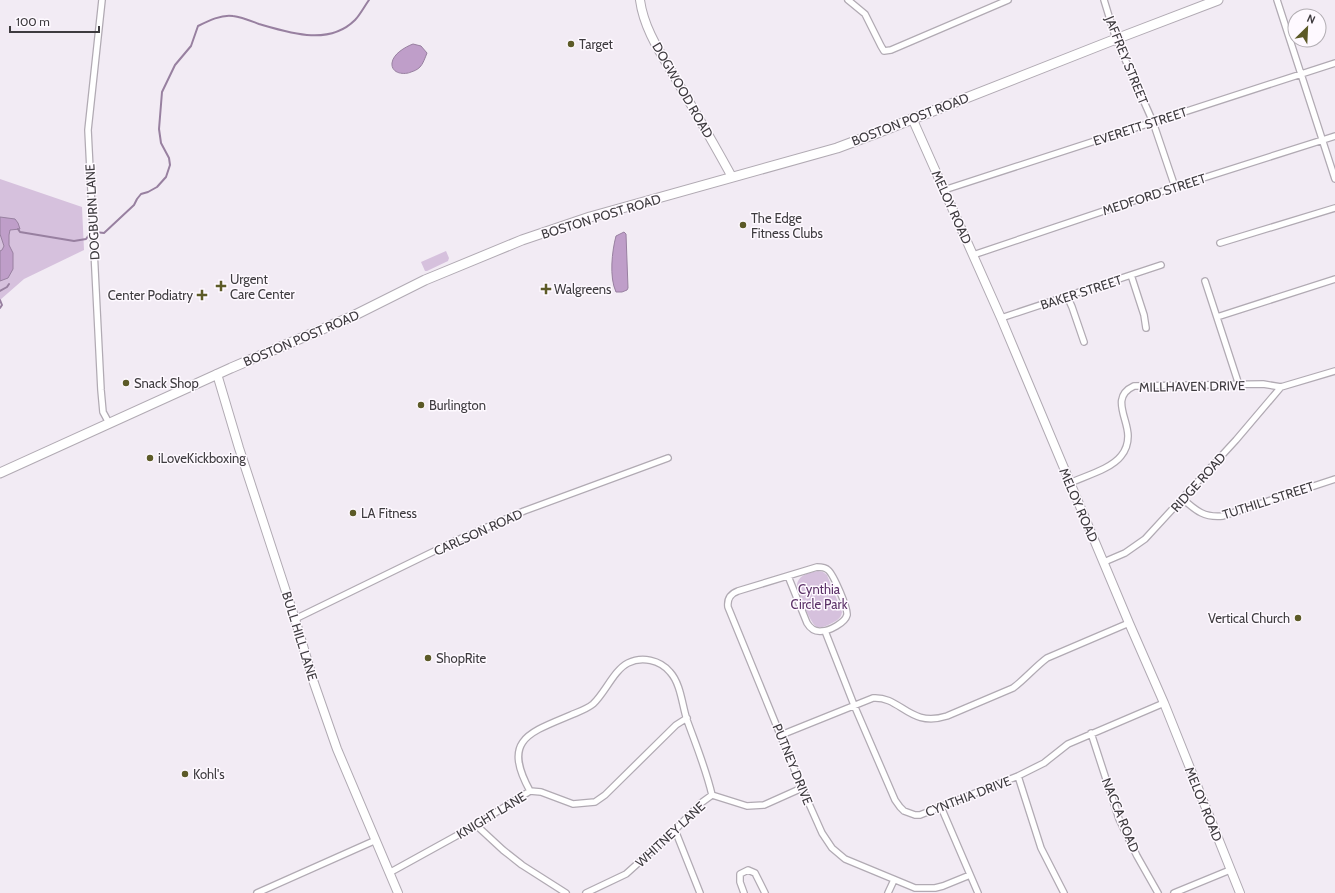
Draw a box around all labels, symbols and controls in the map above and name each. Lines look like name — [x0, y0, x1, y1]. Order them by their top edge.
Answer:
scale bar — [10, 8, 99, 34]
north arrow — [1287, 8, 1327, 48]
text: N — [1305, 11, 1317, 27]
street label: JAFFREY STREET — [1102, 13, 1152, 107]
text: 100 m — [16, 14, 50, 29]
place label: Target — [579, 36, 614, 52]
marker: Target — [566, 39, 576, 49]
street label: DOGWOOD ROAD — [649, 39, 717, 141]
street label: BOSTON POST ROAD — [849, 89, 971, 149]
street label: EVERETT STREET — [1091, 103, 1189, 149]
street label: DOGBURN LANE — [81, 164, 103, 260]
street label: MELOY ROAD — [929, 168, 975, 246]
street label: MEDFORD STREET — [1100, 170, 1208, 218]
street label: BOSTON POST ROAD — [539, 190, 663, 242]
place label: The Edge Fitness Clubs — [751, 210, 824, 241]
marker: The Edge Fitness Clubs — [738, 220, 748, 230]
place label: Urgent Care Center — [230, 271, 295, 302]
street label: BAKER STREET — [1038, 271, 1124, 313]
marker: Urgent Care Center — [215, 280, 227, 292]
place label: Walgreens — [554, 281, 612, 297]
marker: Walgreens — [541, 284, 551, 294]
place label: Center Podiatry — [108, 287, 193, 303]
marker: Center Podiatry — [196, 289, 208, 301]
street label: BOSTON POST ROAD — [241, 306, 361, 370]
place label: Snack Shop — [134, 375, 199, 391]
street label: MILLHAVEN DRIVE — [1139, 377, 1245, 395]
marker: Snack Shop — [121, 378, 131, 388]
place label: Burlington — [429, 397, 486, 413]
marker: Burlington — [416, 400, 426, 410]
street label: RIDGE ROAD — [1167, 449, 1229, 515]
place label: iLoveKickboxing — [158, 450, 246, 466]
marker: iLoveKickboxing — [145, 453, 155, 463]
street label: MELOY ROAD — [1056, 465, 1102, 545]
street label: TUTHILL STREET — [1220, 478, 1316, 522]
place label: LA Fitness — [361, 505, 418, 521]
street label: CARLSON ROAD — [431, 505, 525, 559]
marker: LA Fitness — [348, 508, 358, 518]
park label: Cynthia Circle Park — [790, 581, 848, 612]
street label: BULL HILL LANE — [279, 589, 321, 683]
place label: Vertical Church — [1208, 610, 1290, 626]
marker: Vertical Church — [1293, 613, 1303, 623]
place label: ShopRite — [436, 650, 487, 666]
marker: ShopRite — [423, 653, 433, 663]
street label: PUTNEY DRIVE — [769, 721, 817, 807]
street label: MELOY ROAD — [1182, 764, 1226, 844]
place label: Kohl's — [193, 766, 225, 782]
marker: Kohl's — [180, 769, 190, 779]
street label: CYNTHIA DRIVE — [923, 772, 1013, 820]
street label: NACCA ROAD — [1099, 775, 1143, 855]
street label: KNIGHT LANE — [453, 788, 529, 842]
street label: WHITNEY LANE — [632, 798, 708, 870]

